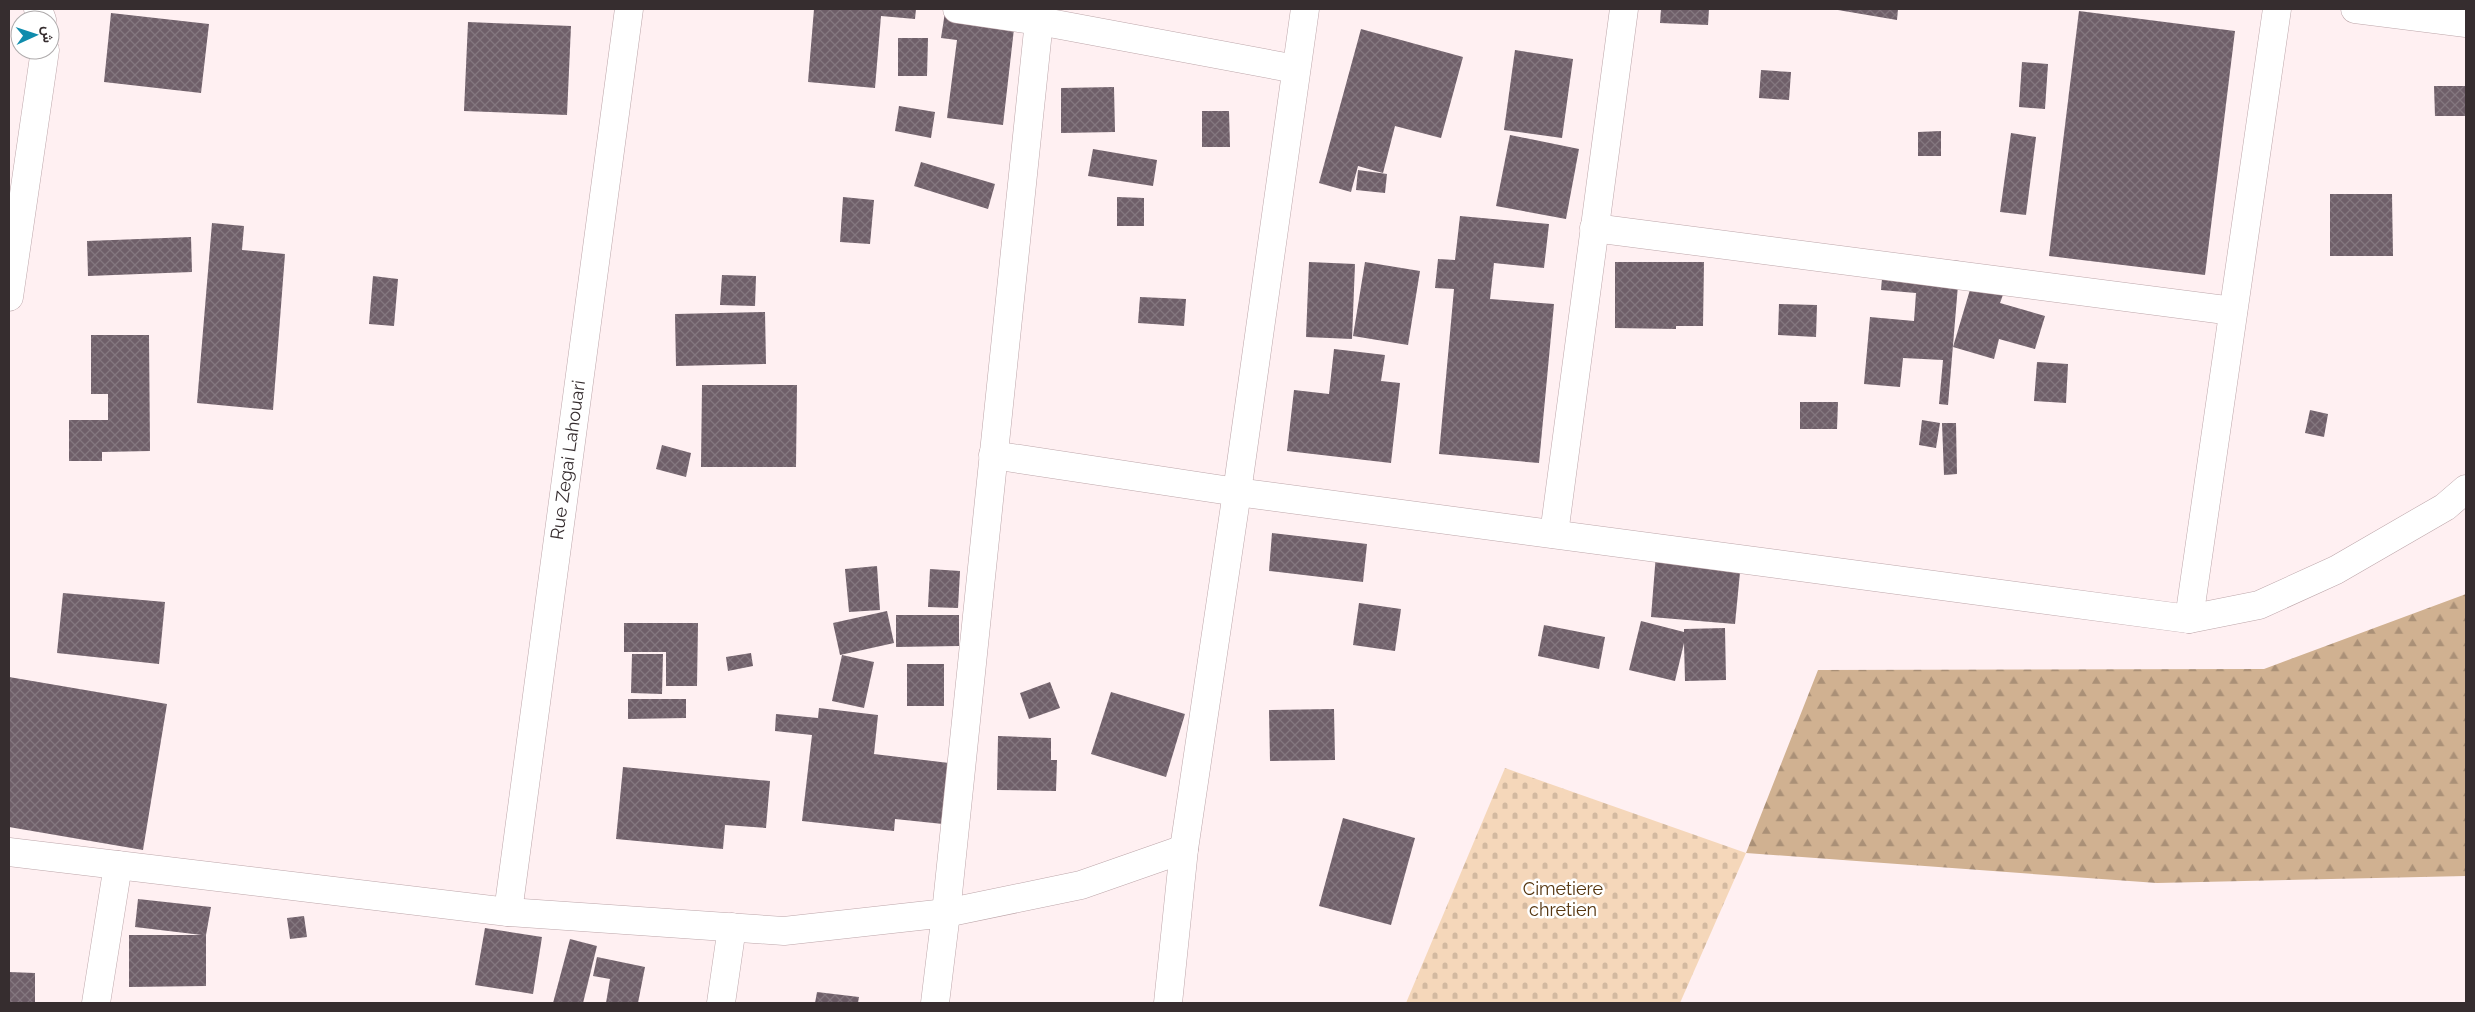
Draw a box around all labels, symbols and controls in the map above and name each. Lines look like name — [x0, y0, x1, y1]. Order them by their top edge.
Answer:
north arrow — [10, 10, 60, 60]
text: ش — [39, 25, 56, 43]
street label: Rue Zegai Lahouari — [546, 379, 589, 541]
park label: Cimetiere chretien — [1523, 878, 1604, 920]

